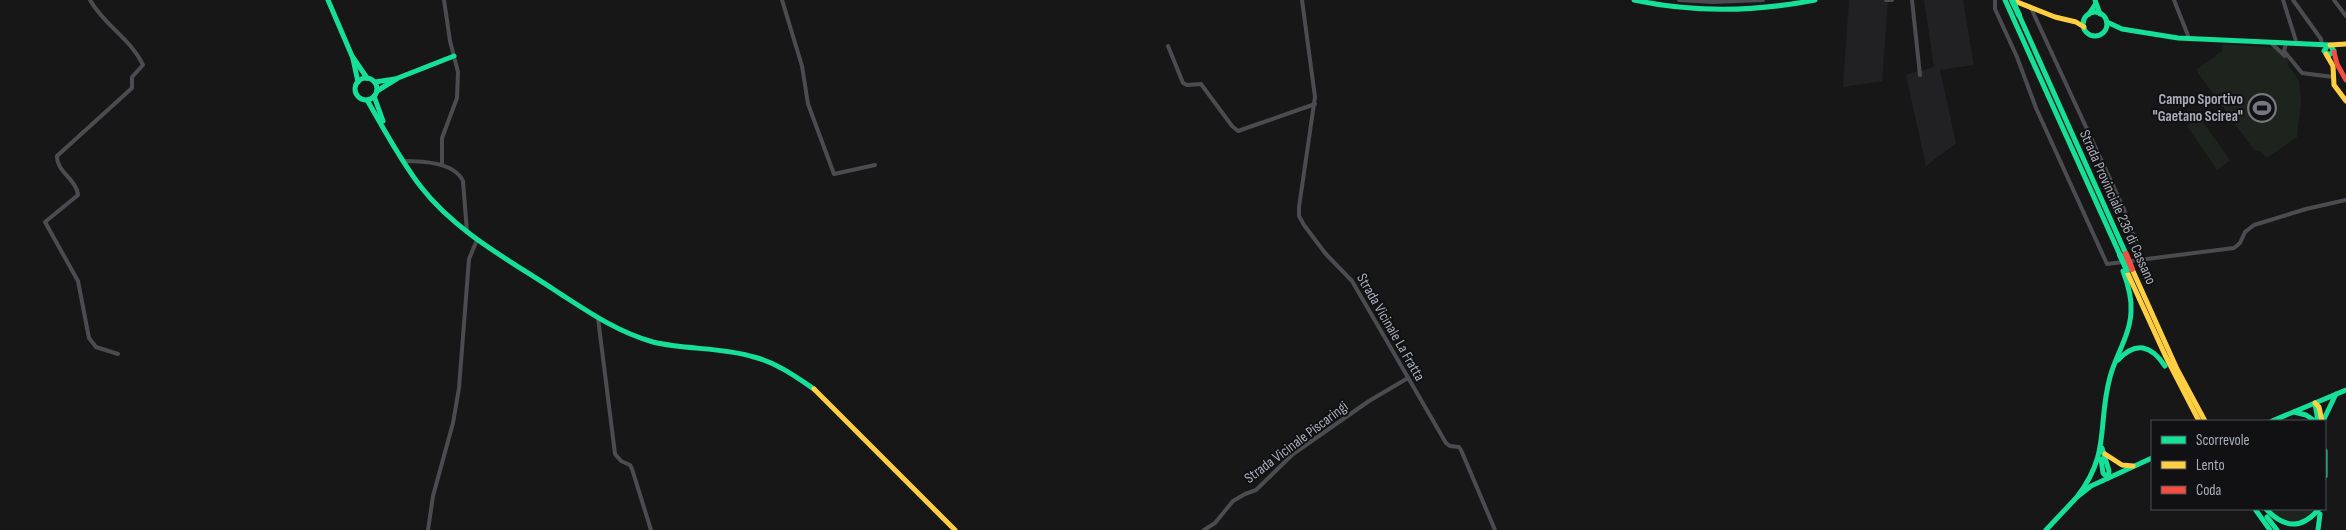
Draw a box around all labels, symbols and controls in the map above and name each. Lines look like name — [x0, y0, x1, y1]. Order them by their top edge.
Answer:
place label: Campo Sportivo "Gaetano Scirea" — [2153, 90, 2243, 126]
sports icon: Campo Sportivo "Gaetano Scirea" — [2247, 93, 2277, 123]
street label: Strada Provinciale 236 di Cassano — [2075, 127, 2160, 287]
street label: Strada Vicinale La Fratta — [1352, 270, 1429, 385]
street label: Strada Vicinale Piscaringi — [1241, 397, 1352, 488]
legend — [2151, 420, 2326, 510]
text: Scorrevole — [2196, 431, 2250, 450]
text: Lento — [2196, 456, 2225, 475]
text: Coda — [2196, 481, 2222, 500]

